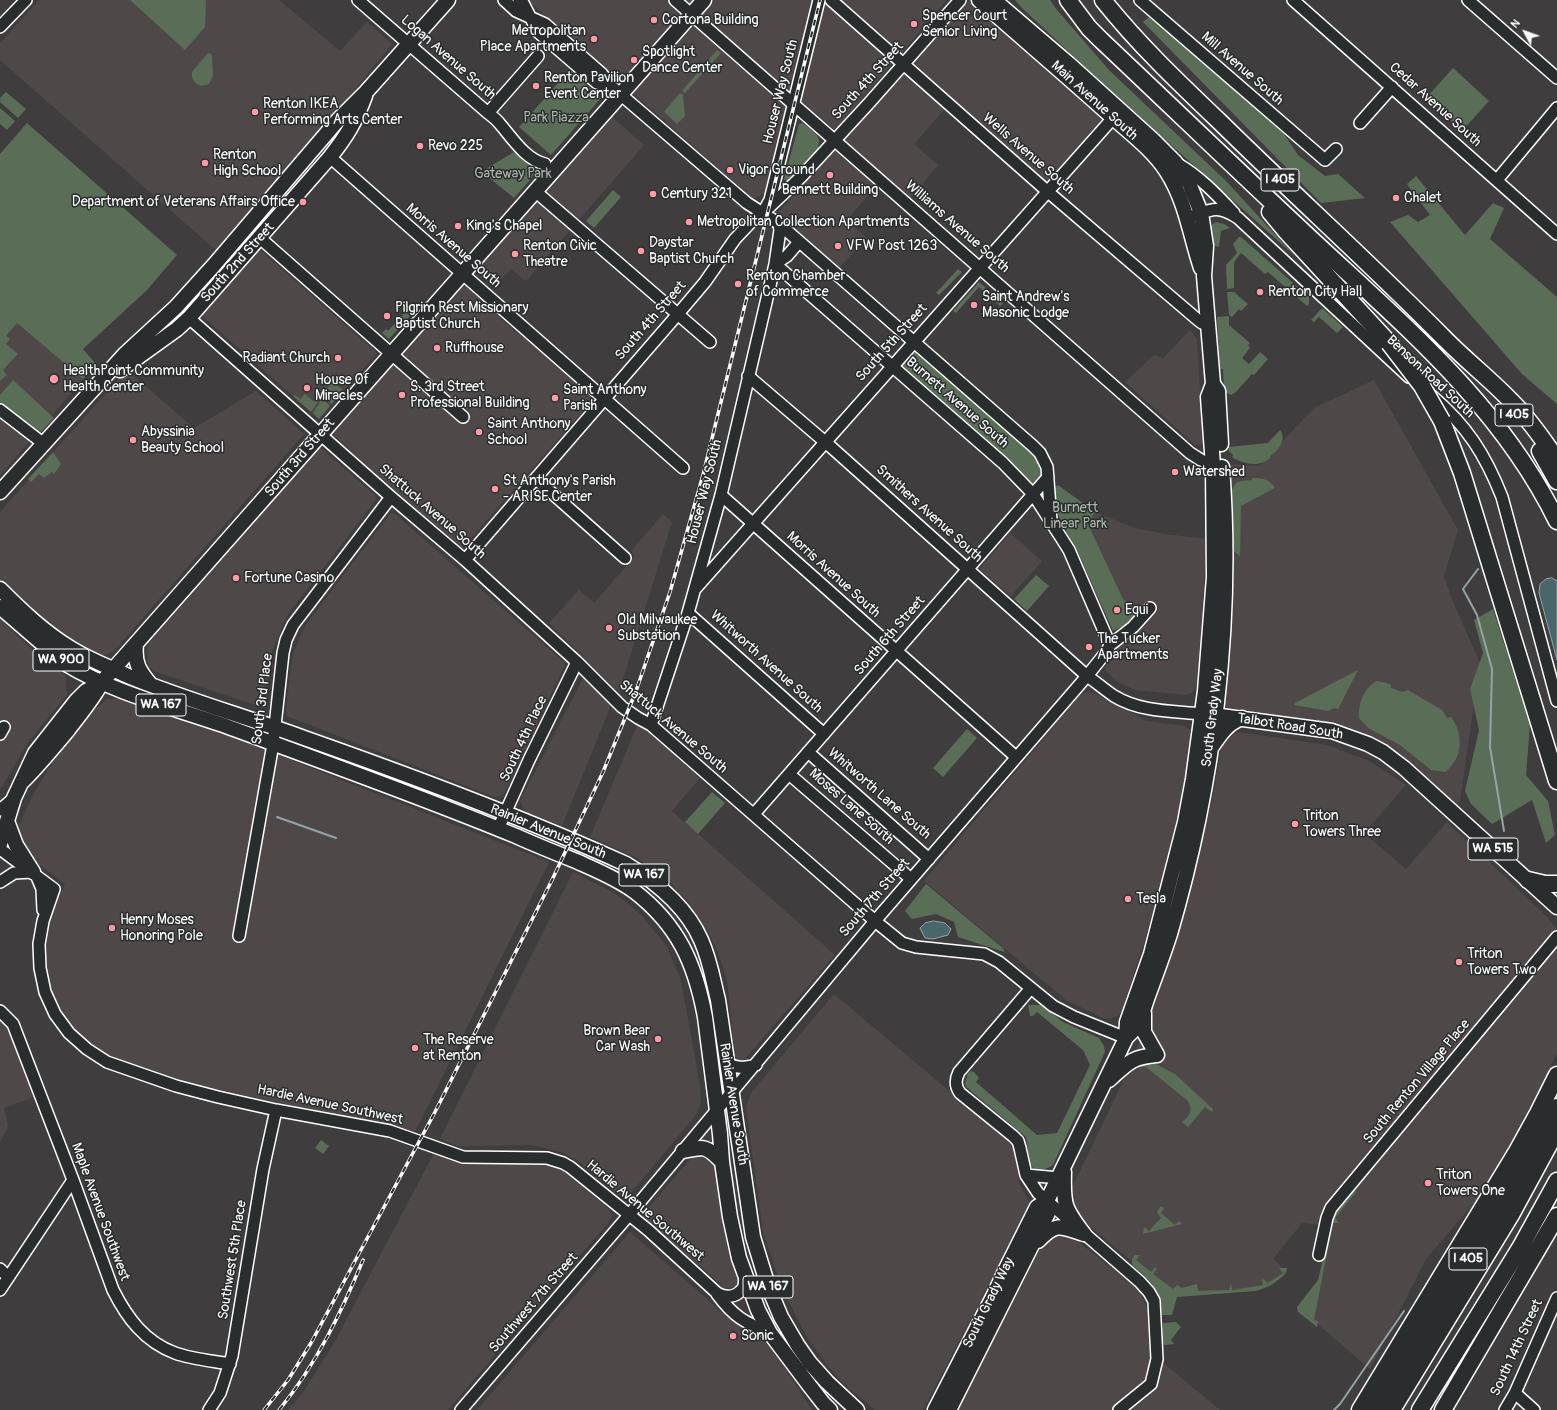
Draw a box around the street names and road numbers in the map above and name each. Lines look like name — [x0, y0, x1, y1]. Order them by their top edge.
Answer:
street label: Logan Avenue South — [397, 12, 499, 104]
street label: Mill Avenue South — [1198, 29, 1286, 109]
street label: Houser Way South — [760, 38, 802, 146]
street label: South 4th Street — [829, 38, 907, 124]
street label: Main Avenue South — [1047, 58, 1141, 144]
street label: Cedar Avenue South — [1386, 59, 1484, 151]
street label: Wells Avenue South — [979, 110, 1077, 198]
road number: I 405 — [1261, 169, 1299, 191]
street label: Williams Avenue South — [901, 177, 1013, 277]
street label: Morris Avenue South — [402, 200, 504, 292]
street label: South 2nd Street — [198, 220, 278, 306]
street label: South 4th Street — [612, 278, 690, 364]
street label: South 5th Street — [853, 301, 931, 385]
street label: Benson Road South — [1383, 332, 1477, 422]
street label: Burnett Avenue South — [902, 354, 1012, 452]
road number: I 405 — [1495, 404, 1533, 426]
street label: South 3rd Street — [261, 415, 339, 501]
street label: Houser Way South — [684, 438, 726, 546]
street label: Shattuck Avenue South — [375, 461, 489, 563]
street label: Smithers Avenue South — [872, 462, 986, 566]
street label: Morris Avenue South — [783, 528, 883, 622]
street label: South 6th Street — [851, 593, 929, 679]
street label: Whitworth Avenue South — [706, 607, 826, 717]
road number: WA 900 — [33, 649, 89, 671]
street label: South 3rd Place — [249, 652, 277, 746]
street label: South Grady Way — [1199, 668, 1227, 768]
street label: Shattuck Avenue South — [615, 677, 731, 777]
street label: South 4th Place — [497, 693, 551, 785]
road number: WA 167 — [136, 694, 186, 716]
street label: Talbot Road South — [1236, 710, 1344, 744]
street label: Whitworth Lane South — [824, 745, 934, 843]
street label: Moses Lane South — [805, 766, 897, 848]
street label: Rainier Avenue South — [488, 801, 608, 863]
road number: WA 515 — [1468, 838, 1518, 860]
street label: South 7th Street — [836, 855, 914, 941]
road number: WA 167 — [619, 864, 669, 886]
street label: South Renton Village Place — [1360, 1016, 1474, 1148]
street label: Rainier Avenue South — [715, 1042, 751, 1166]
street label: Hardie Avenue Southwest — [256, 1081, 404, 1129]
street label: Maple Avenue Southwest — [67, 1141, 133, 1283]
street label: Hardie Avenue Southwest — [583, 1157, 707, 1265]
street label: Southwest 5th Place — [215, 1199, 251, 1321]
road number: I 405 — [1449, 1248, 1487, 1270]
street label: Southwest 7th Street — [486, 1250, 582, 1356]
street label: South Grady Way — [960, 1255, 1018, 1351]
road number: WA 167 — [743, 1276, 793, 1298]
street label: South 14th Street — [1487, 1297, 1547, 1399]

